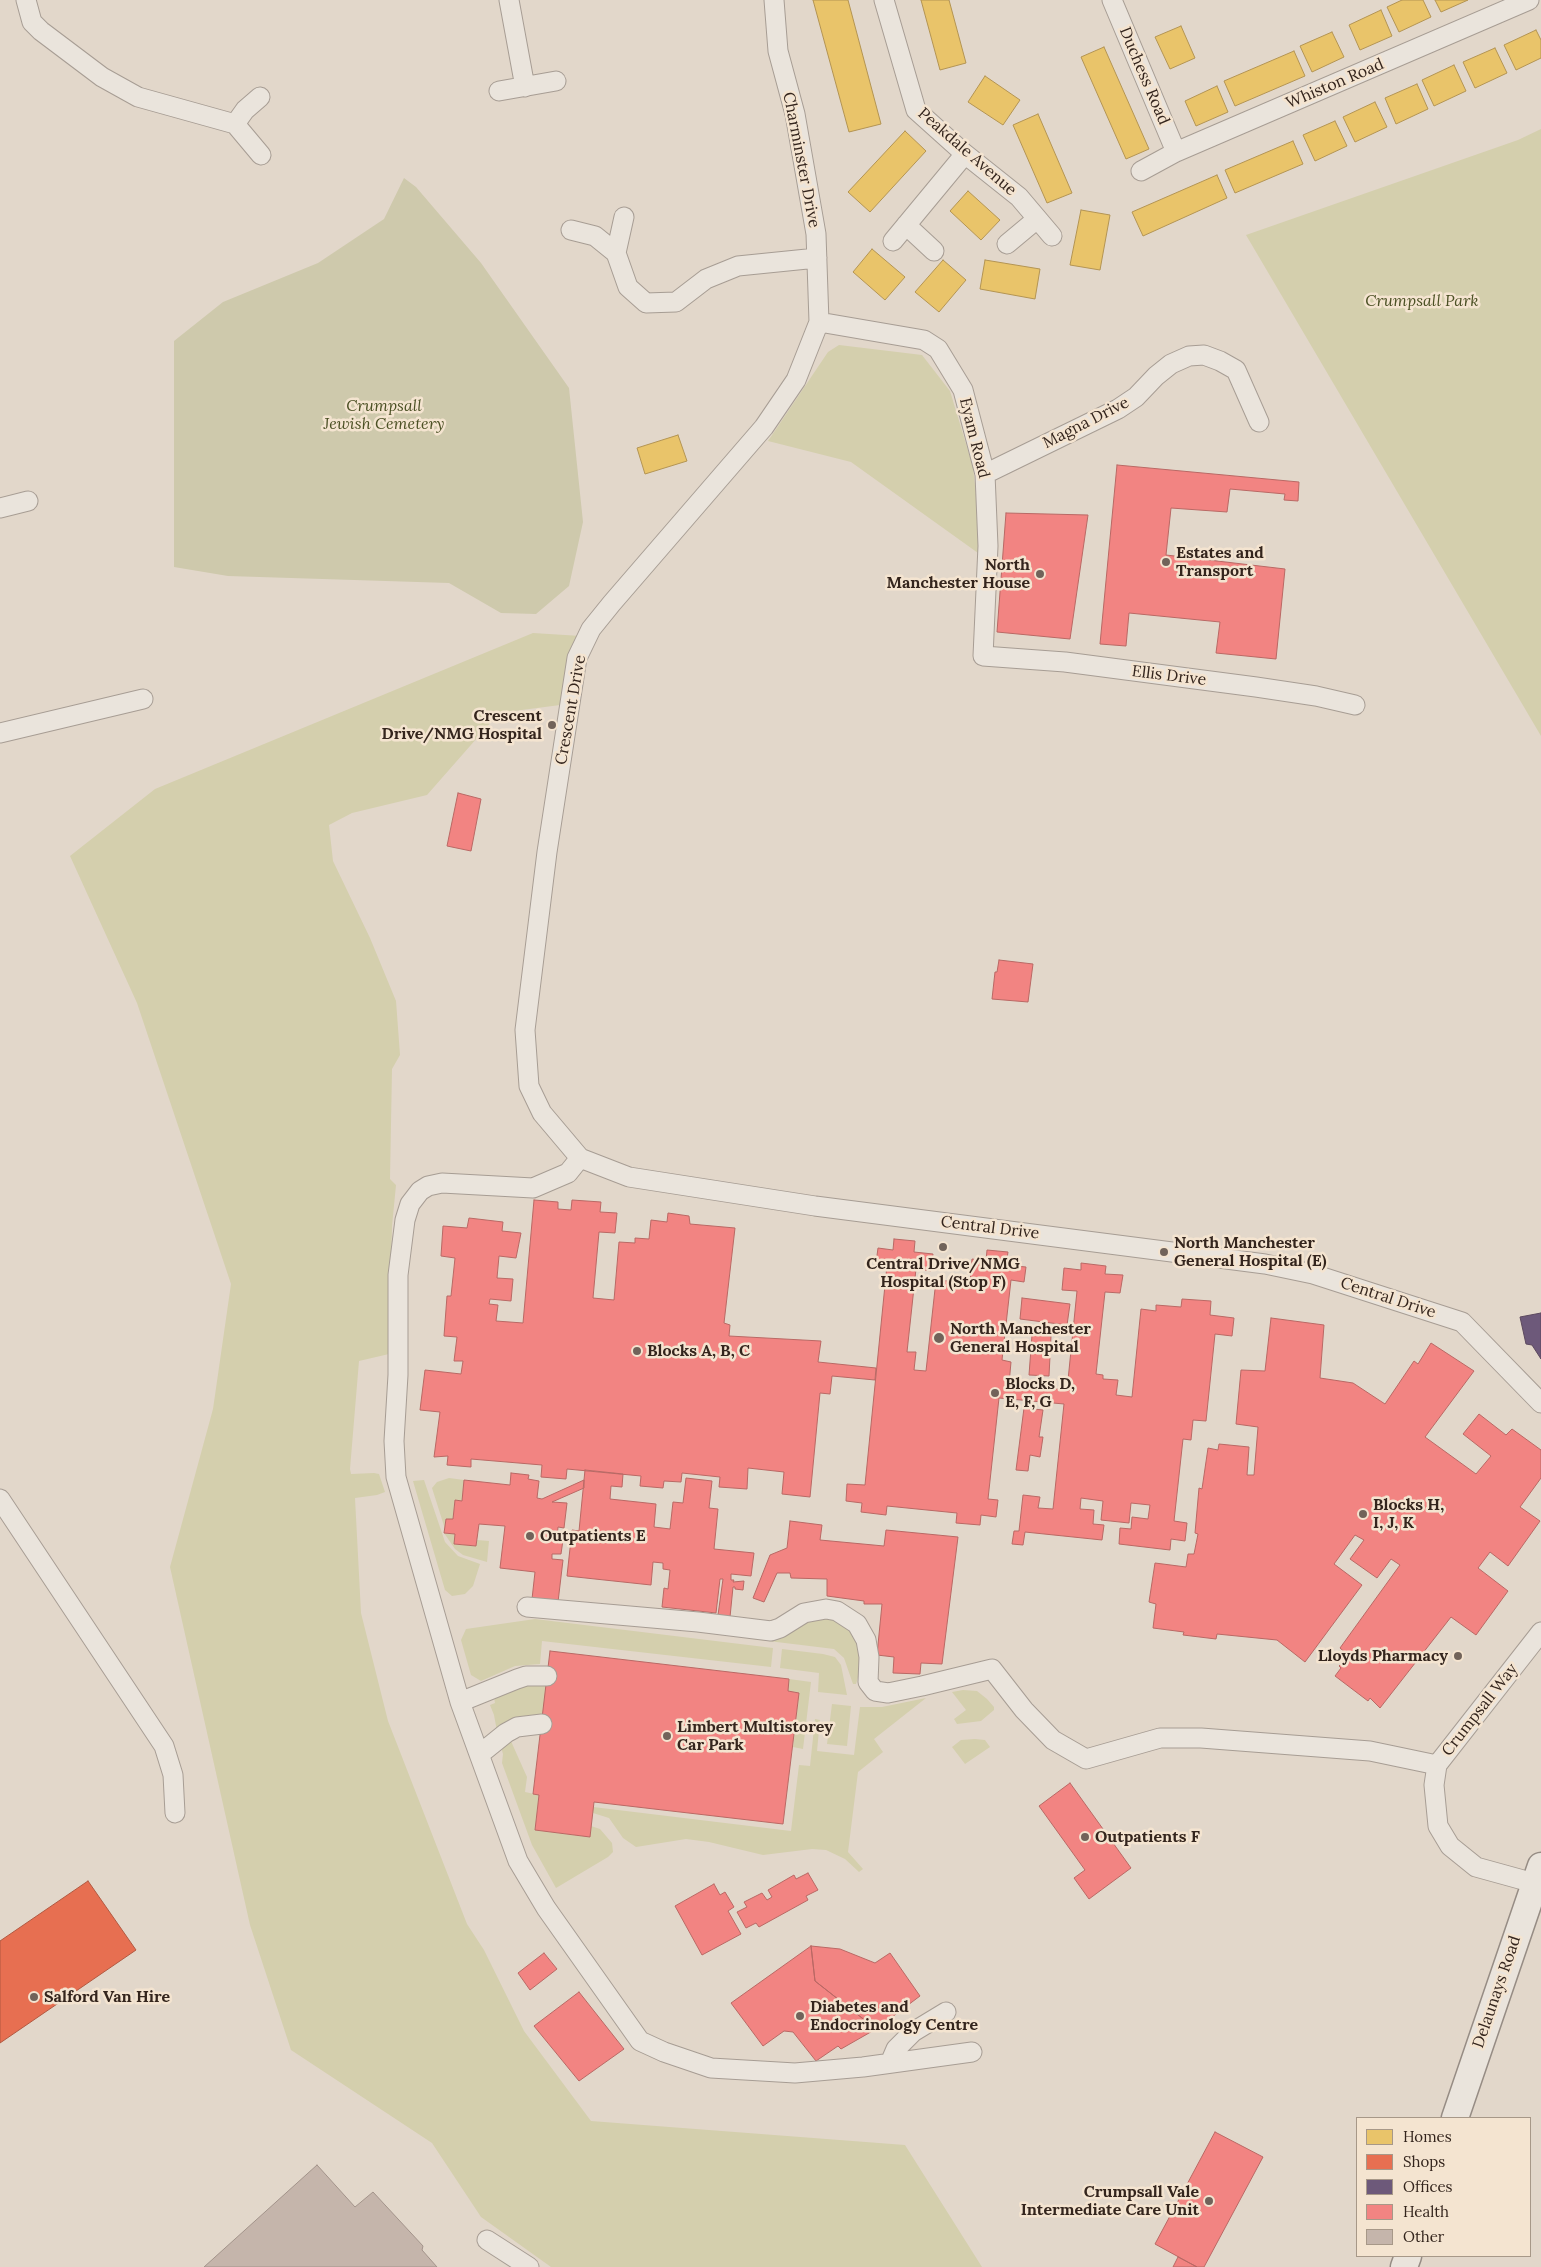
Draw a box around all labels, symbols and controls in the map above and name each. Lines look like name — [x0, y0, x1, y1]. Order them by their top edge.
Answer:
street label: Duchess Road — [1115, 24, 1173, 128]
street label: Whiston Road — [1283, 55, 1387, 113]
street label: Charminster Drive — [778, 90, 824, 230]
street label: Peakdale Avenue — [914, 104, 1020, 200]
park label: Crumpsall Park — [1365, 291, 1479, 311]
street label: Magna Drive — [1040, 393, 1132, 453]
park label: Crumpsall Jewish Cemetery — [324, 396, 444, 434]
street label: Eyam Road — [955, 396, 993, 480]
place label: Estates and Transport — [1176, 543, 1264, 581]
place label: North Manchester House — [886, 555, 1030, 593]
marker: Estates and Transport — [1160, 556, 1172, 568]
marker: North Manchester House — [1034, 568, 1046, 580]
street label: Crescent Drive — [552, 654, 590, 766]
street label: Ellis Drive — [1131, 662, 1207, 690]
place label: Crescent Drive/NMG Hospital — [382, 706, 542, 744]
marker: Crescent Drive/NMG Hospital — [546, 719, 558, 731]
street label: Central Drive — [940, 1212, 1040, 1244]
place label: North Manchester General Hospital (E) — [1174, 1233, 1326, 1271]
marker: Central Drive/NMG Hospital (Stop F) — [937, 1241, 949, 1253]
marker: North Manchester General Hospital (E) — [1158, 1246, 1170, 1258]
place label: Central Drive/NMG Hospital (Stop F) — [866, 1254, 1020, 1292]
street label: Central Drive — [1338, 1274, 1438, 1322]
place label: North Manchester General Hospital — [950, 1319, 1091, 1357]
marker: North Manchester General Hospital — [932, 1331, 946, 1345]
place label: Blocks A, B, C — [647, 1341, 750, 1361]
marker: Blocks A, B, C — [631, 1345, 643, 1357]
place label: Blocks D, E, F, G — [1005, 1374, 1075, 1412]
marker: Blocks D, E, F, G — [989, 1387, 1001, 1399]
place label: Blocks H, I, J, K — [1373, 1495, 1444, 1533]
marker: Blocks H, I, J, K — [1357, 1508, 1369, 1520]
place label: Outpatients E — [540, 1526, 646, 1546]
marker: Outpatients E — [524, 1530, 536, 1542]
place label: Lloyds Pharmacy — [1318, 1646, 1448, 1666]
marker: Lloyds Pharmacy — [1452, 1650, 1464, 1662]
street label: Crumpsall Way — [1438, 1660, 1522, 1760]
place label: Limbert Multistorey Car Park — [677, 1717, 833, 1755]
marker: Limbert Multistorey Car Park — [661, 1730, 673, 1742]
place label: Outpatients F — [1095, 1827, 1200, 1847]
marker: Outpatients F — [1079, 1831, 1091, 1843]
street label: Delaunays Road — [1469, 1933, 1525, 2051]
place label: Salford Van Hire — [44, 1987, 170, 2007]
marker: Salford Van Hire — [28, 1991, 40, 2003]
place label: Diabetes and Endocrinology Centre — [810, 1997, 978, 2035]
marker: Diabetes and Endocrinology Centre — [794, 2010, 806, 2022]
legend — [1356, 2117, 1531, 2257]
text: Homes — [1403, 2127, 1452, 2146]
text: Shops — [1403, 2152, 1445, 2171]
text: Offices — [1403, 2177, 1452, 2196]
place label: Crumpsall Vale Intermediate Care Unit — [1021, 2182, 1199, 2220]
marker: Crumpsall Vale Intermediate Care Unit — [1203, 2195, 1215, 2207]
text: Health — [1403, 2202, 1449, 2221]
text: Other — [1403, 2227, 1444, 2246]

